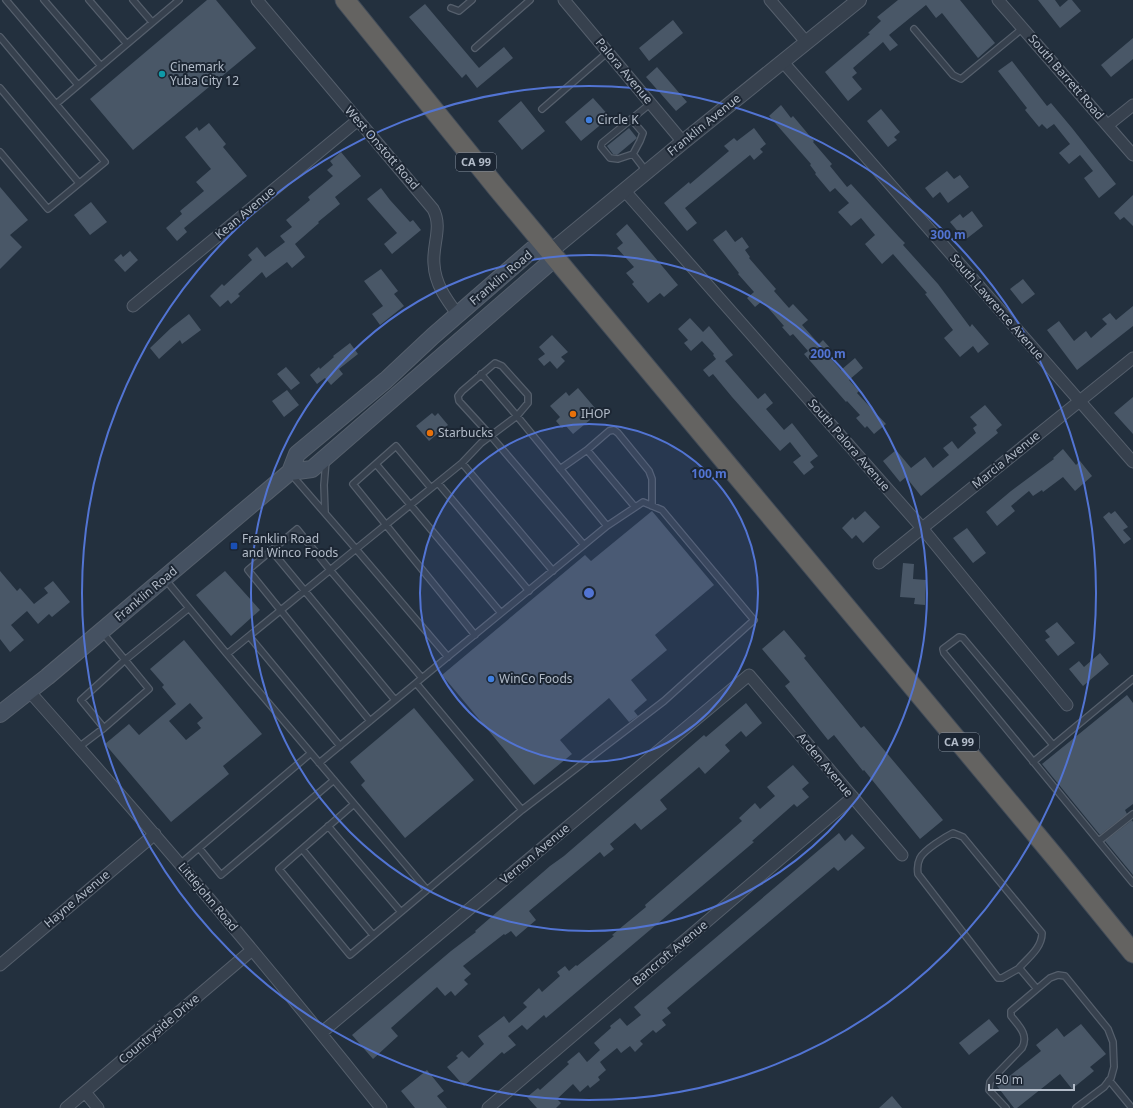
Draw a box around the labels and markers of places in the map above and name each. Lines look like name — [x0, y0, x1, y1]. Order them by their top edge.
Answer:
place label: Cinemark Yuba City 12 — [170, 58, 239, 89]
marker: Cinemark Yuba City 12 — [157, 69, 167, 79]
place label: Circle K — [597, 111, 639, 128]
marker: Circle K — [584, 115, 594, 125]
place label: IHOP — [581, 405, 611, 422]
marker: IHOP — [568, 409, 578, 419]
place label: Starbucks — [438, 424, 494, 441]
marker: Starbucks — [425, 428, 435, 438]
place label: Franklin Road and Winco Foods — [242, 530, 339, 561]
marker: Franklin Road and Winco Foods — [229, 541, 239, 551]
centre of rings — [582, 586, 596, 600]
place label: WinCo Foods — [499, 670, 573, 687]
marker: WinCo Foods — [486, 674, 496, 684]

